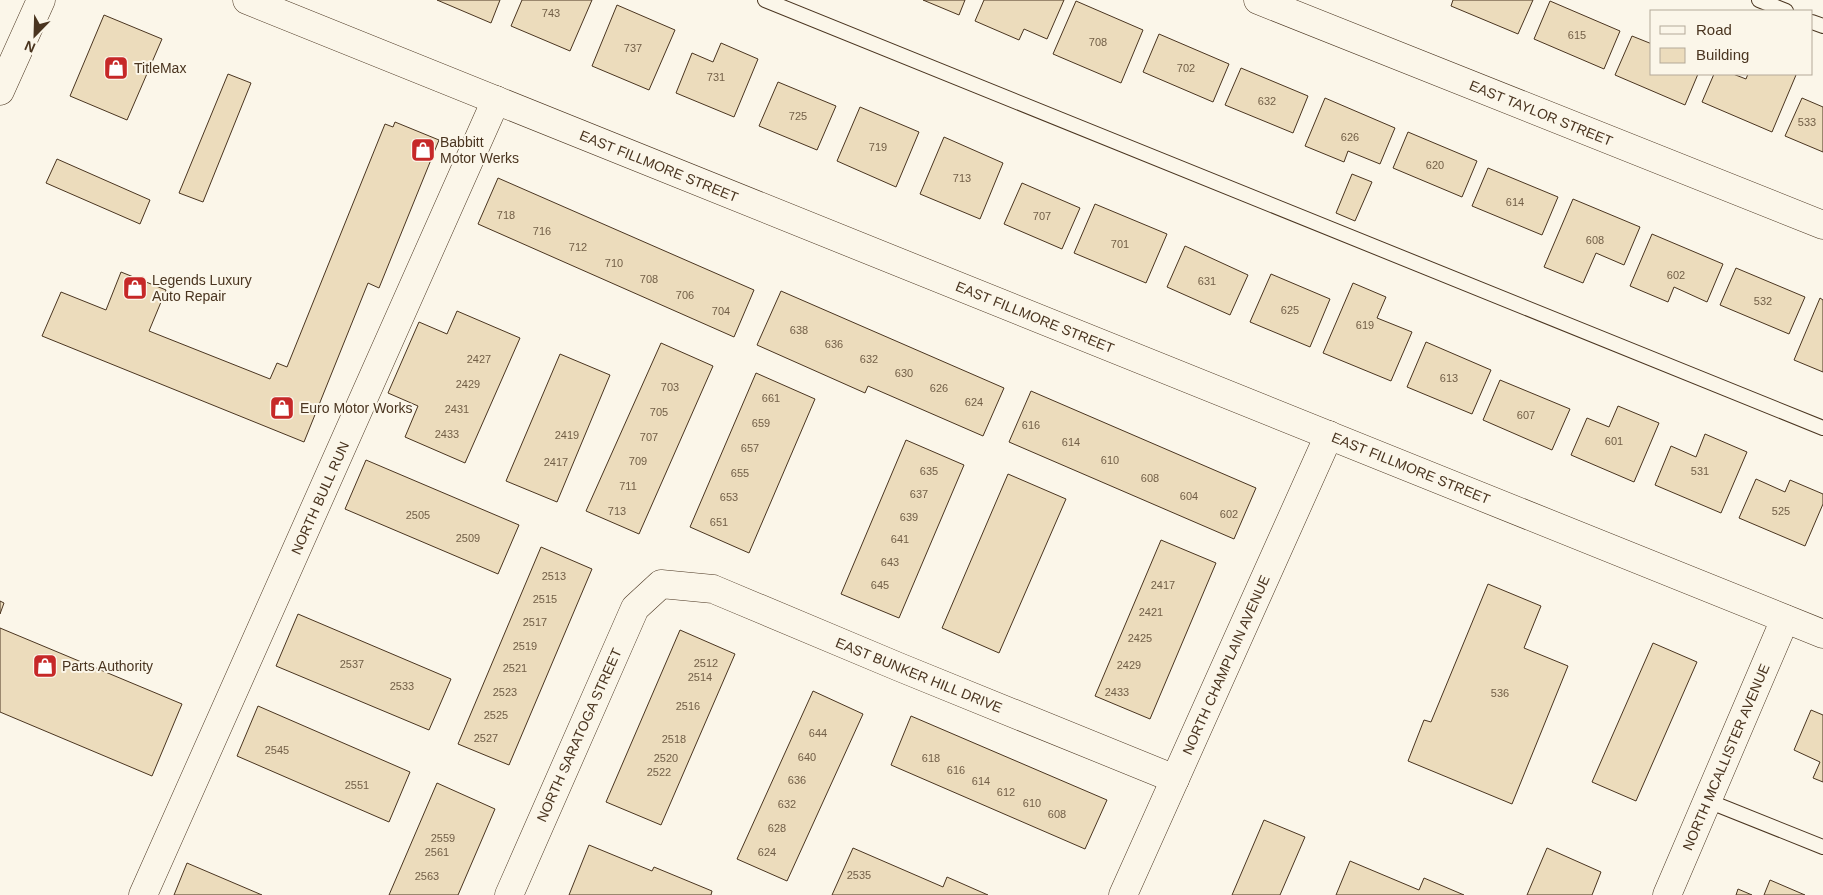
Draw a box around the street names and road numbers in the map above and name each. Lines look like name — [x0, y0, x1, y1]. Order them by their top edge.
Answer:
street label: EAST TAYLOR STREET — [1467, 77, 1615, 149]
street label: EAST FILLMORE STREET — [577, 127, 741, 205]
street label: EAST FILLMORE STREET — [953, 278, 1117, 356]
street label: EAST FILLMORE STREET — [1329, 429, 1493, 507]
street label: NORTH BULL RUN — [288, 439, 352, 557]
street label: NORTH CHAMPLAIN AVENUE — [1179, 573, 1273, 757]
street label: EAST BUNKER HILL DRIVE — [833, 634, 1005, 716]
street label: NORTH SARATOGA STREET — [533, 645, 625, 824]
street label: NORTH MCALLISTER AVENUE — [1679, 661, 1773, 853]

